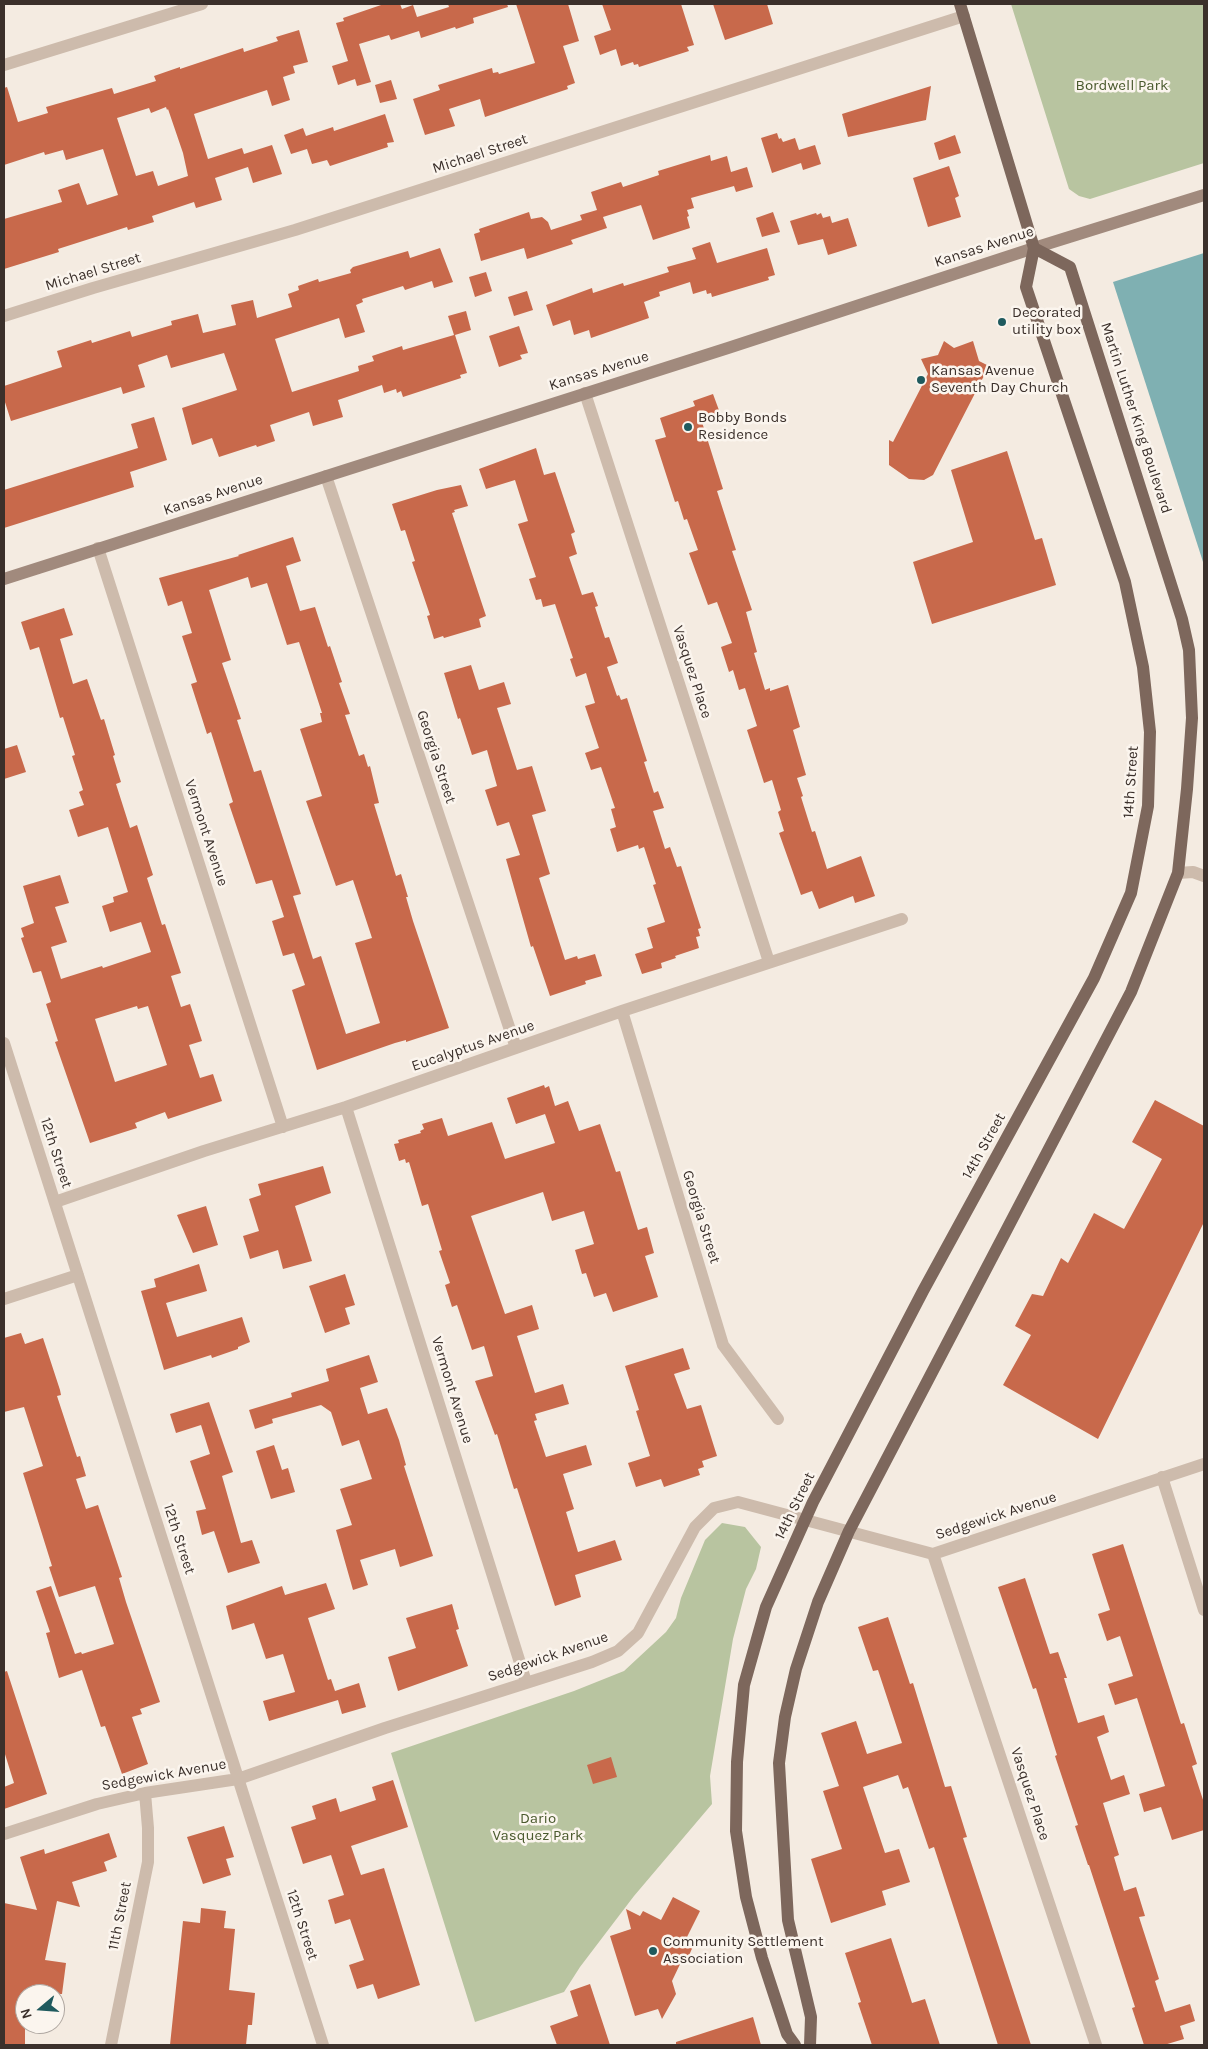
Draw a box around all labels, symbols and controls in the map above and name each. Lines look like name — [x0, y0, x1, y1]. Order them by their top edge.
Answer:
park label: Bordwell Park — [1076, 77, 1168, 95]
street label: Michael Street — [430, 130, 530, 178]
street label: Kansas Avenue — [932, 222, 1036, 272]
street label: Michael Street — [43, 249, 143, 295]
place label: Decorated utility box — [1012, 304, 1081, 339]
marker: Decorated utility box — [996, 316, 1008, 328]
street label: Martin Luther King Boulevard — [1097, 320, 1175, 516]
street label: Kansas Avenue — [547, 347, 651, 395]
place label: Kansas Avenue Seventh Day Church — [931, 362, 1069, 397]
marker: Kansas Avenue Seventh Day Church — [915, 374, 927, 386]
place label: Bobby Bonds Residence — [698, 409, 787, 444]
marker: Bobby Bonds Residence — [682, 421, 694, 433]
street label: Kansas Avenue — [161, 470, 265, 520]
street label: Vasquez Place — [669, 623, 715, 721]
street label: Georgia Street — [413, 708, 459, 806]
street label: 14th Street — [1119, 745, 1143, 819]
street label: Vermont Avenue — [180, 777, 232, 889]
street label: Eucalyptus Avenue — [409, 1016, 537, 1076]
street label: 14th Street — [958, 1110, 1010, 1182]
street label: 12th Street — [36, 1115, 76, 1191]
street label: Georgia Street — [678, 1168, 724, 1266]
street label: Vermont Avenue — [427, 1334, 477, 1446]
street label: 14th Street — [771, 1469, 819, 1543]
street label: Sedgewick Avenue — [933, 1488, 1059, 1544]
street label: 12th Street — [159, 1501, 199, 1577]
street label: Sedgewick Avenue — [485, 1628, 611, 1686]
street label: Vasquez Place — [1007, 1745, 1053, 1843]
street label: Sedgewick Avenue — [100, 1755, 228, 1795]
park label: Dario Vasquez Park — [493, 1810, 583, 1845]
street label: 11th Street — [105, 1880, 135, 1952]
street label: 12th Street — [282, 1887, 322, 1963]
place label: Community Settlement Association — [663, 1933, 824, 1968]
marker: Community Settlement Association — [647, 1945, 659, 1957]
north arrow — [15, 1984, 65, 2034]
text: N — [17, 2006, 36, 2021]

